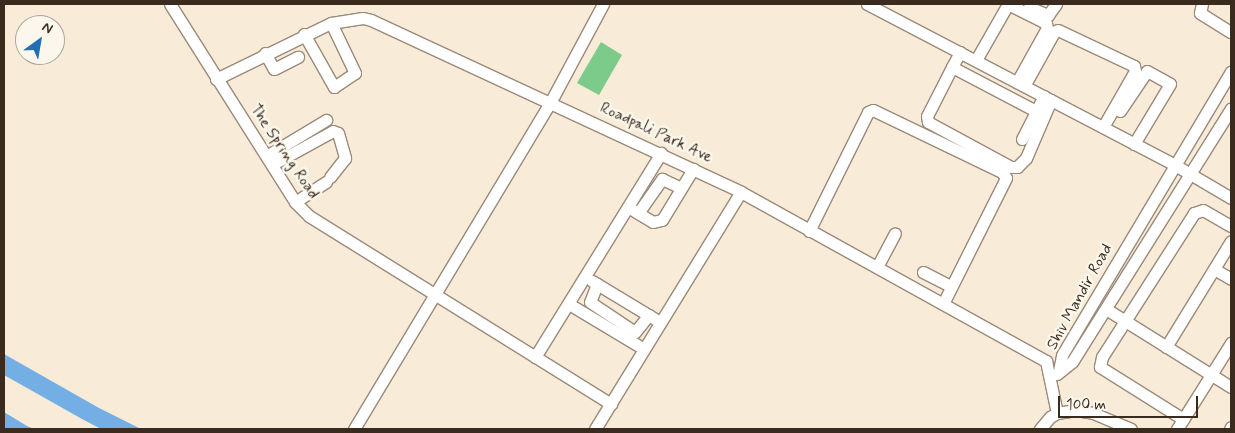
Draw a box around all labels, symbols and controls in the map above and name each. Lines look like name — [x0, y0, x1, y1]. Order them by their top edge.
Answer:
north arrow — [15, 15, 65, 65]
text: N — [39, 18, 56, 38]
street label: Roadpali Park Ave — [597, 99, 715, 167]
street label: The Spring Road — [246, 102, 322, 202]
street label: Shiv Mandir Road — [1043, 240, 1117, 354]
scale bar — [1060, 386, 1200, 418]
text: 100 m — [1066, 395, 1106, 415]

